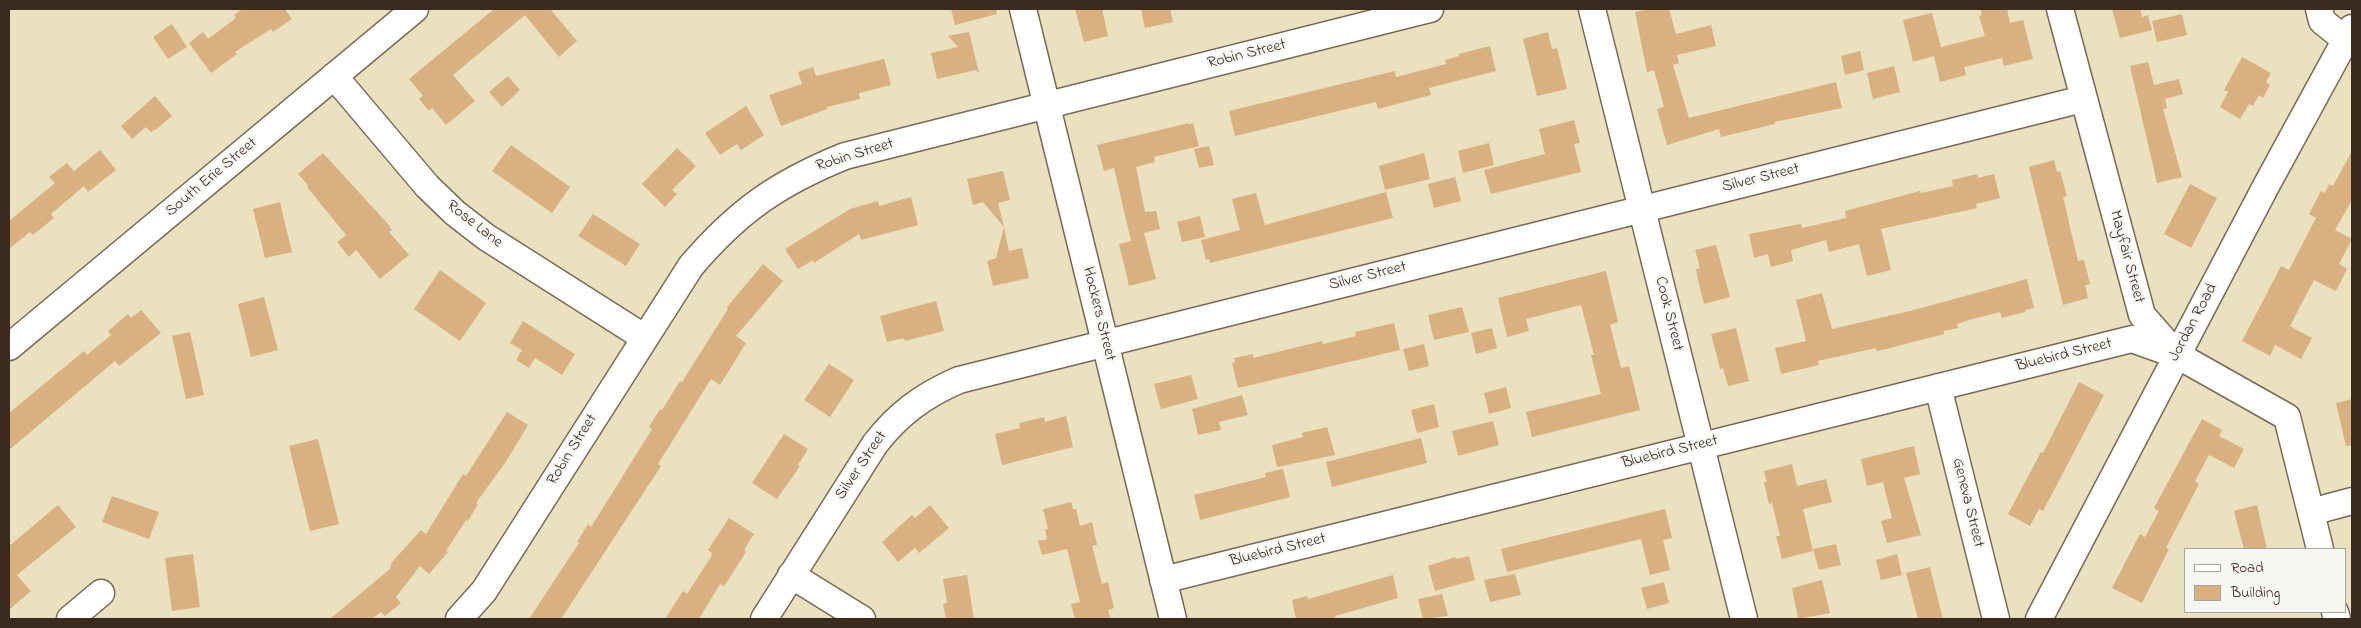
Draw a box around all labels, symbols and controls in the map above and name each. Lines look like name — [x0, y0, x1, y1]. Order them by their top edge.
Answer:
street label: Robin Street — [1206, 36, 1288, 74]
street label: South Erie Street — [162, 134, 262, 222]
street label: Robin Street — [814, 135, 896, 177]
street label: Silver Street — [1720, 160, 1802, 198]
street label: Rose Lane — [442, 197, 506, 253]
street label: Mayfair Street — [2104, 208, 2148, 306]
street label: Silver Street — [1327, 258, 1409, 296]
street label: Hockers Street — [1077, 265, 1119, 363]
street label: Cook Street — [1649, 275, 1687, 353]
street label: Jordan Road — [2165, 281, 2223, 365]
street label: Bluebird Street — [2014, 335, 2114, 377]
street label: Robin Street — [544, 411, 602, 489]
street label: Silver Street — [832, 428, 892, 504]
street label: Bluebird Street — [1620, 432, 1720, 474]
street label: Geneva Street — [1947, 456, 1987, 550]
street label: Bluebird Street — [1228, 530, 1328, 572]
legend — [2184, 548, 2346, 613]
text: Road — [2231, 557, 2264, 579]
text: Building — [2231, 582, 2280, 604]

